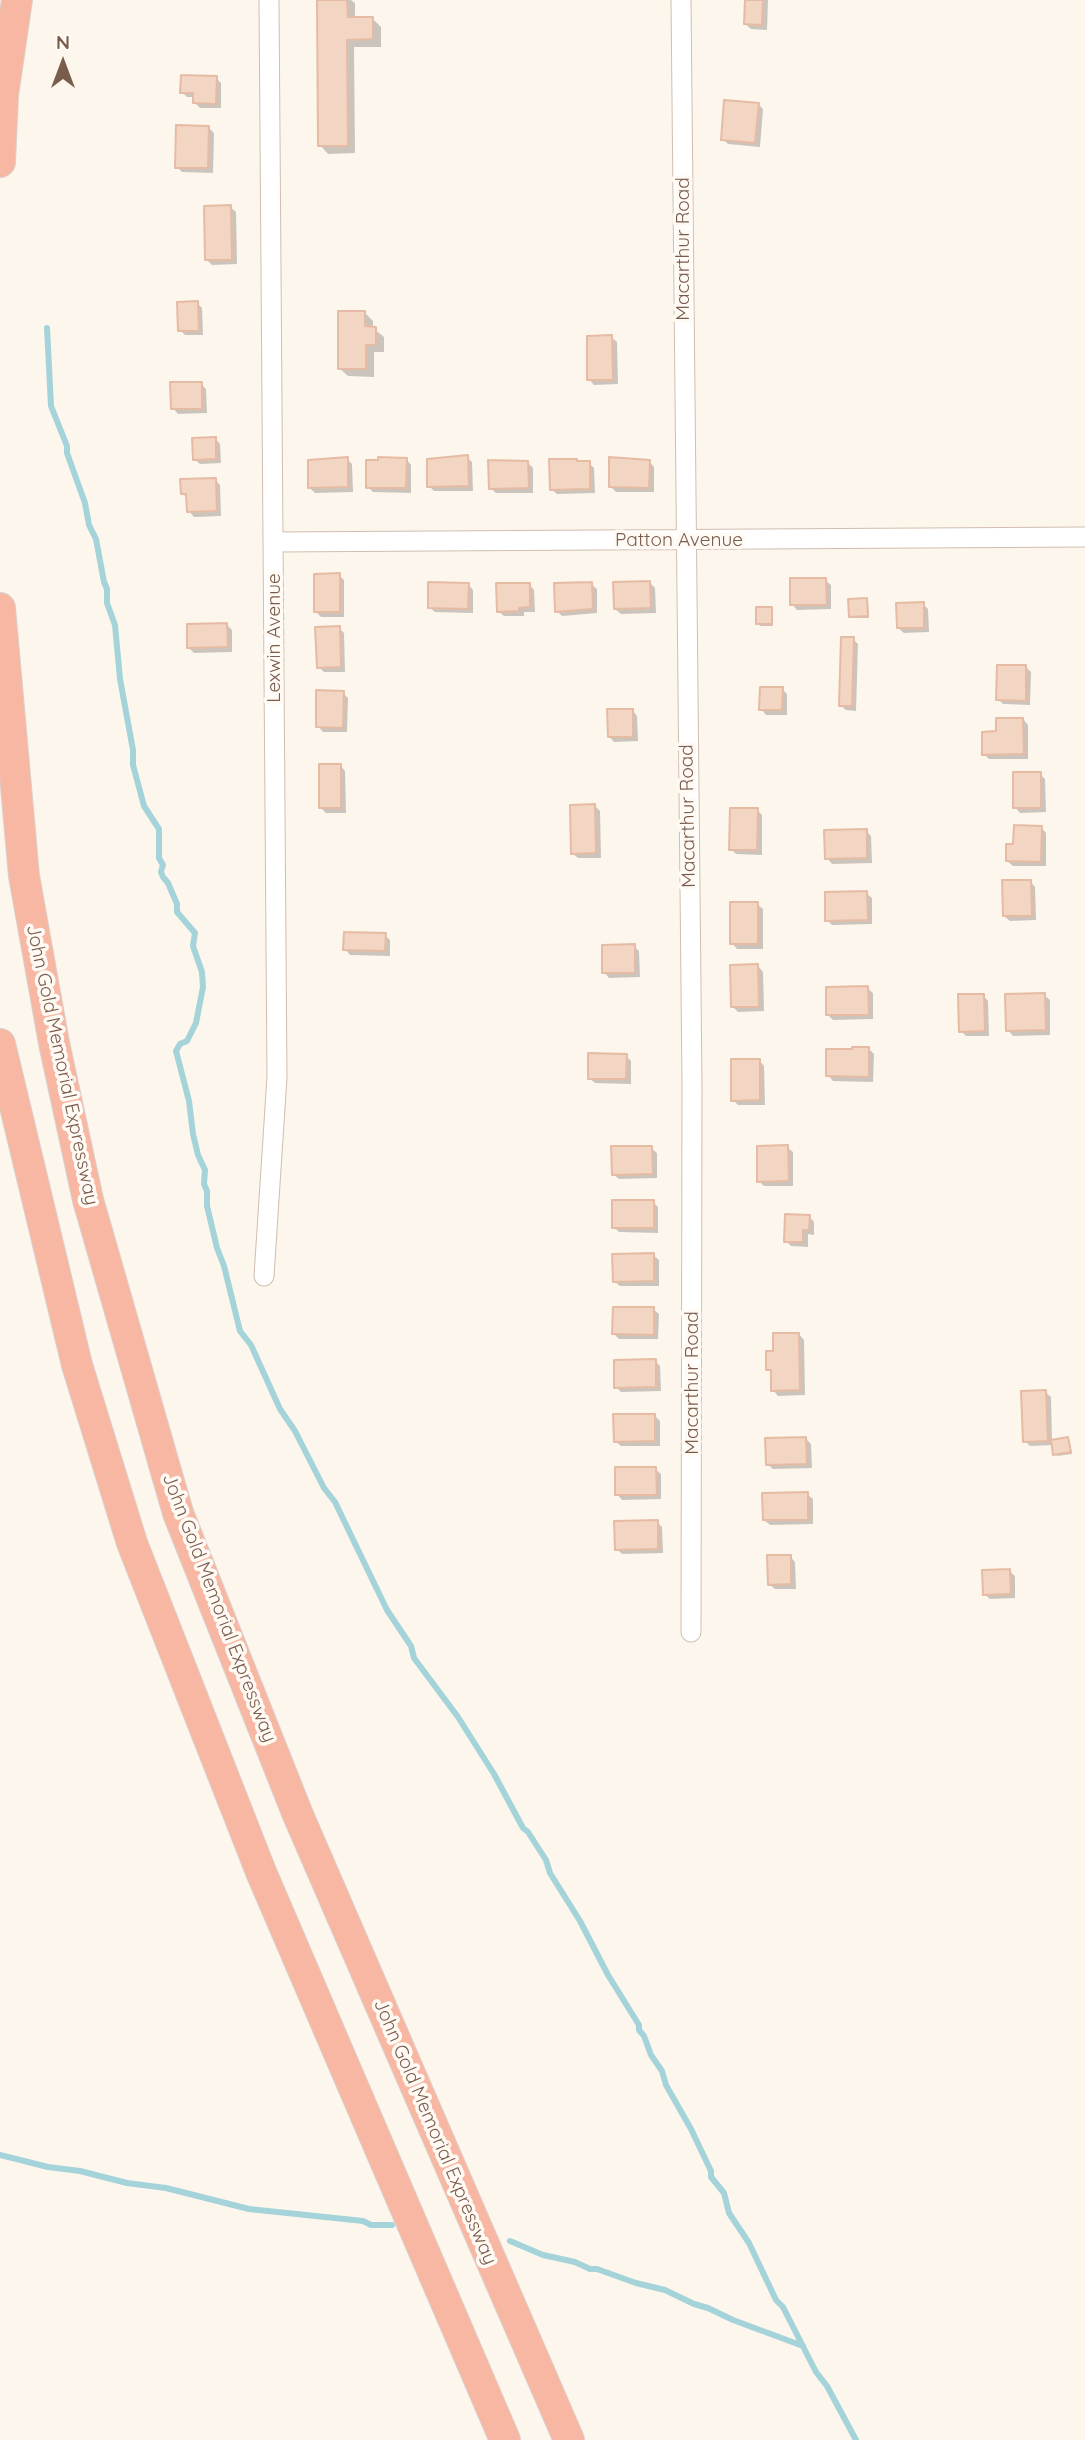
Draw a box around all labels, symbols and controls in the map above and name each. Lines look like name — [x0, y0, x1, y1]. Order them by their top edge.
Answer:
north arrow — [28, 28, 98, 98]
text: N — [56, 30, 70, 54]
street label: Macarthur Road — [672, 177, 694, 321]
street label: Patton Avenue — [615, 529, 743, 551]
street label: Lexwin Avenue — [263, 573, 285, 703]
street label: Macarthur Road — [675, 744, 701, 888]
street label: John Gold Memorial Expressway — [21, 923, 103, 1207]
street label: Macarthur Road — [681, 1311, 703, 1455]
street label: John Gold Memorial Expressway — [157, 1470, 281, 1746]
street label: John Gold Memorial Expressway — [369, 1996, 501, 2268]

